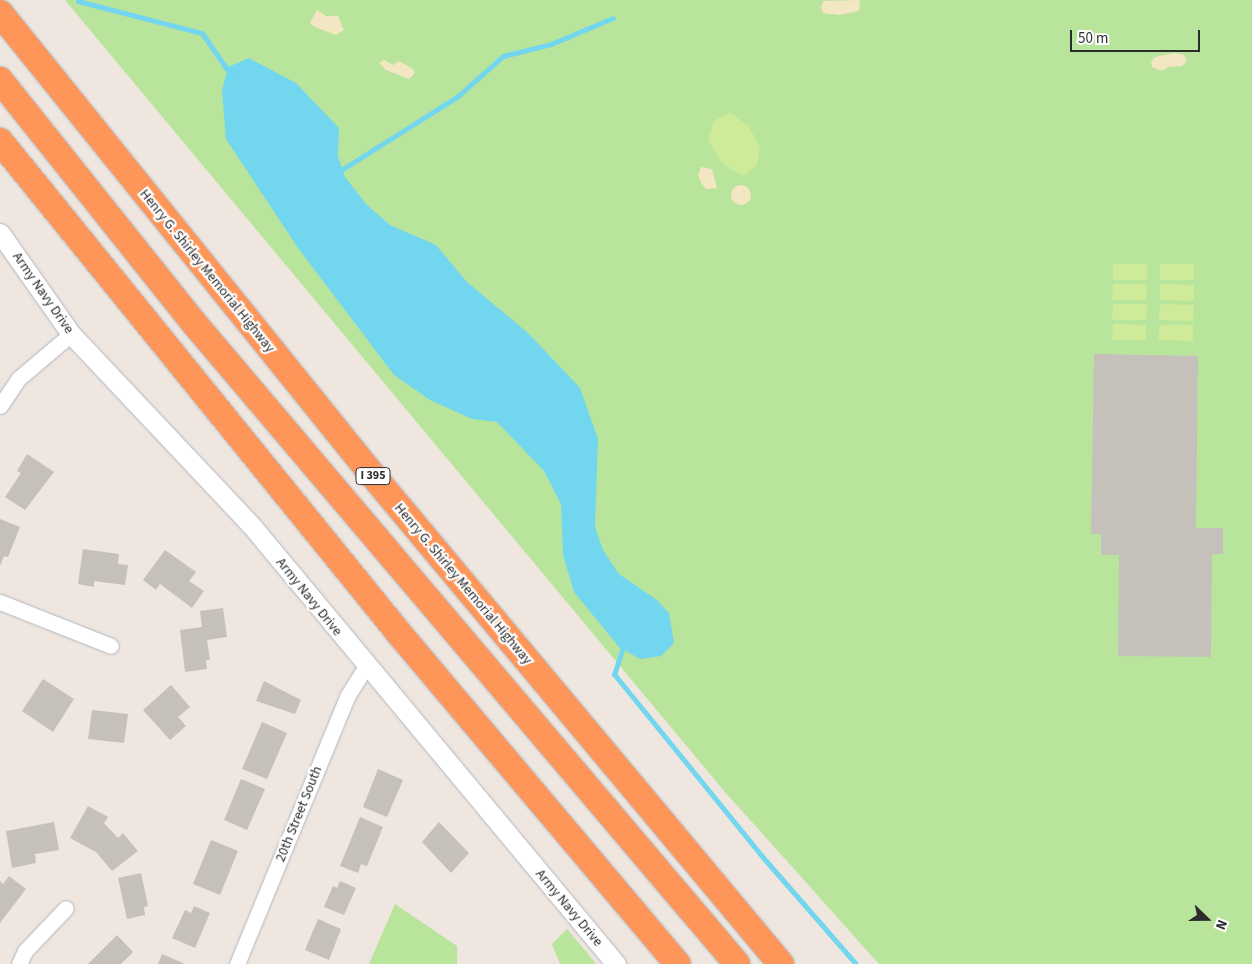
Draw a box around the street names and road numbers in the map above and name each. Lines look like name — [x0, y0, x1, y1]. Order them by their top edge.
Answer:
street label: Henry G. Shirley Memorial Highway — [136, 186, 278, 356]
street label: Army Navy Drive — [9, 249, 77, 337]
road number: I 395 — [354, 466, 392, 486]
street label: Henry G. Shirley Memorial Highway — [391, 500, 535, 668]
street label: Army Navy Drive — [272, 555, 346, 639]
street label: 20th Street South — [272, 764, 326, 864]
street label: Army Navy Drive — [532, 866, 606, 950]

